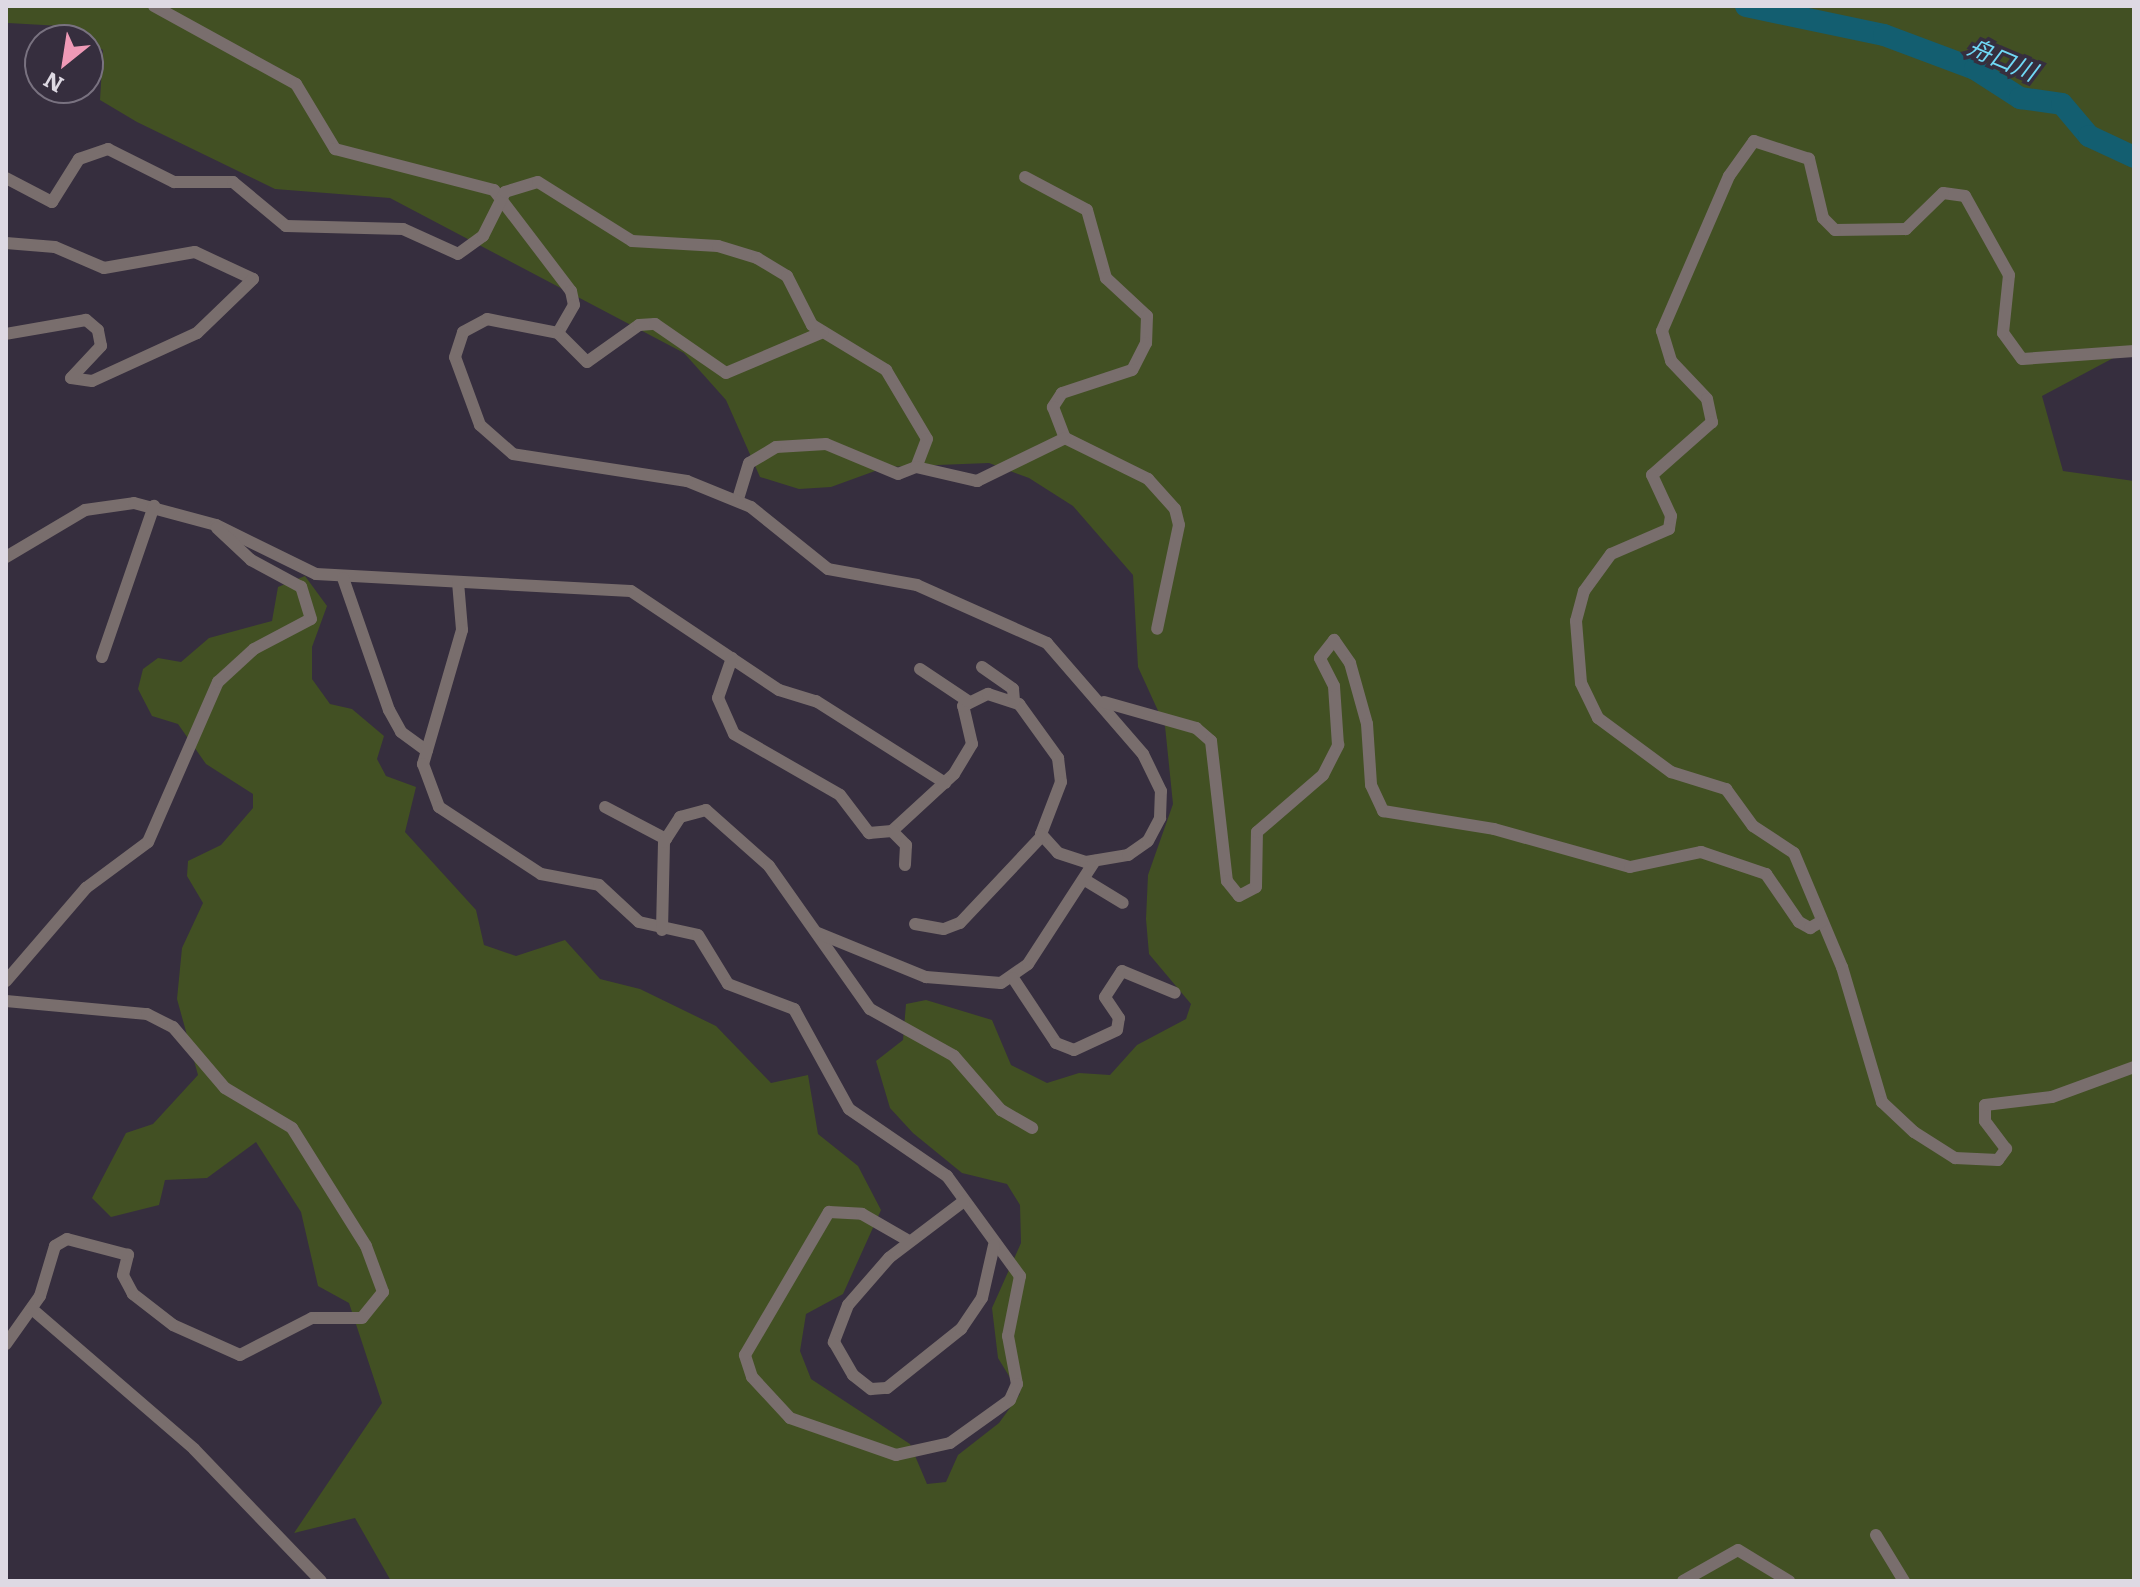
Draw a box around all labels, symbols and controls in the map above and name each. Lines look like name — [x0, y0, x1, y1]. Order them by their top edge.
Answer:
north arrow — [24, 24, 104, 104]
water label: 舟口川 — [1964, 31, 2042, 85]
text: N — [37, 65, 69, 102]

